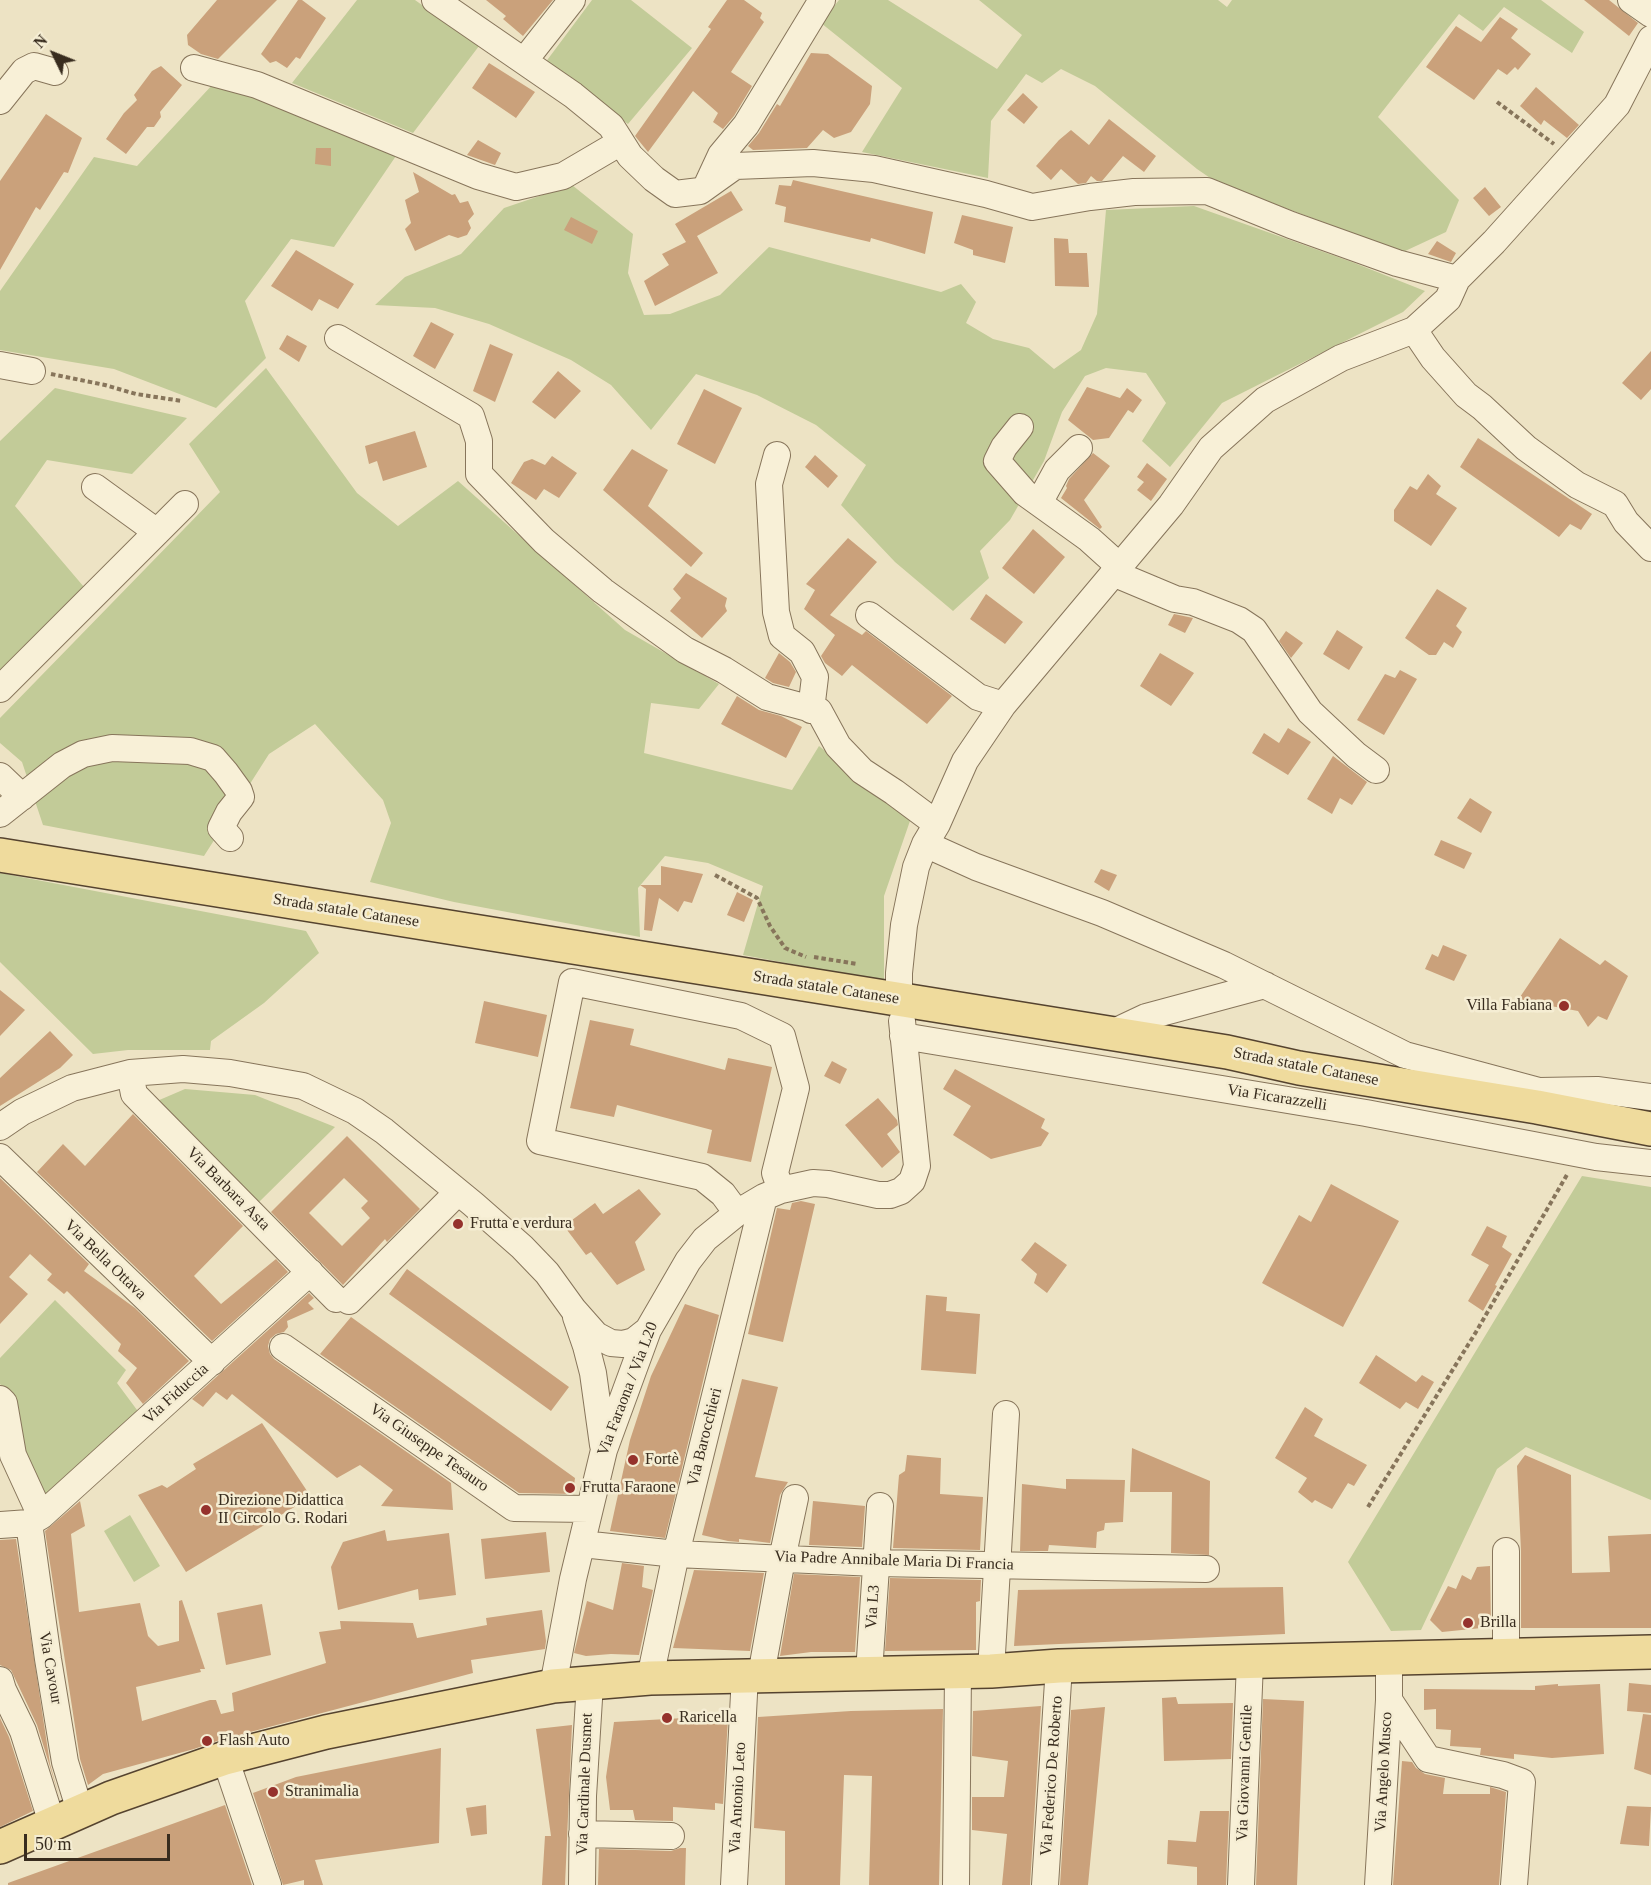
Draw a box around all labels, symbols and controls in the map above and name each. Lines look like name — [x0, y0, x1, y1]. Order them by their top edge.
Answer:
north arrow — [24, 24, 84, 84]
text: N — [30, 31, 51, 51]
street label: Strada statale Catanese — [272, 890, 420, 932]
street label: Strada statale Catanese — [752, 967, 900, 1009]
place label: Villa Fabiana — [1466, 996, 1552, 1016]
marker: Villa Fabiana — [1557, 999, 1571, 1013]
street label: Strada statale Catanese — [1232, 1044, 1380, 1090]
street label: Via Ficarazzelli — [1226, 1081, 1328, 1115]
street label: Via Barbara Asta — [182, 1143, 274, 1235]
place label: Frutta e verdura — [470, 1214, 572, 1234]
street label: Via Bella Ottava — [60, 1216, 150, 1304]
marker: Frutta e verdura — [451, 1217, 465, 1231]
street label: Via Faraona / Via L20 — [594, 1319, 662, 1459]
street label: Via Fiduccia — [139, 1360, 213, 1428]
street label: Via Barocchieri — [683, 1386, 727, 1488]
street label: Via Giuseppe Tesauro — [366, 1400, 492, 1496]
place label: Fortè — [645, 1450, 679, 1470]
marker: Fortè — [626, 1453, 640, 1467]
place label: Frutta Faraone — [582, 1478, 676, 1498]
marker: Frutta Faraone — [563, 1481, 577, 1495]
place label: Direzione Didattica II Circolo G. Rodari — [218, 1491, 348, 1529]
marker: Direzione Didattica II Circolo G. Rodari — [199, 1503, 213, 1517]
street label: Via Padre Annibale Maria Di Francia — [774, 1547, 1014, 1575]
street label: Via L3 — [862, 1584, 884, 1630]
place label: Brilla — [1480, 1613, 1516, 1633]
marker: Brilla — [1461, 1616, 1475, 1630]
street label: Via Cavour — [34, 1630, 66, 1706]
street label: Via Federico De Roberto — [1037, 1695, 1067, 1857]
street label: Via Giovanni Gentile — [1233, 1704, 1257, 1842]
place label: Raricella — [679, 1708, 737, 1728]
marker: Raricella — [660, 1711, 674, 1725]
street label: Via Angelo Musco — [1371, 1711, 1397, 1833]
street label: Via Cardinale Dusmet — [573, 1713, 597, 1855]
place label: Flash Auto — [219, 1731, 290, 1751]
marker: Flash Auto — [200, 1734, 214, 1748]
street label: Via Antonio Leto — [725, 1742, 751, 1854]
place label: Stranimalia — [285, 1782, 359, 1802]
marker: Stranimalia — [266, 1785, 280, 1799]
scale bar — [27, 1822, 172, 1860]
text: 50 m — [35, 1834, 72, 1854]

